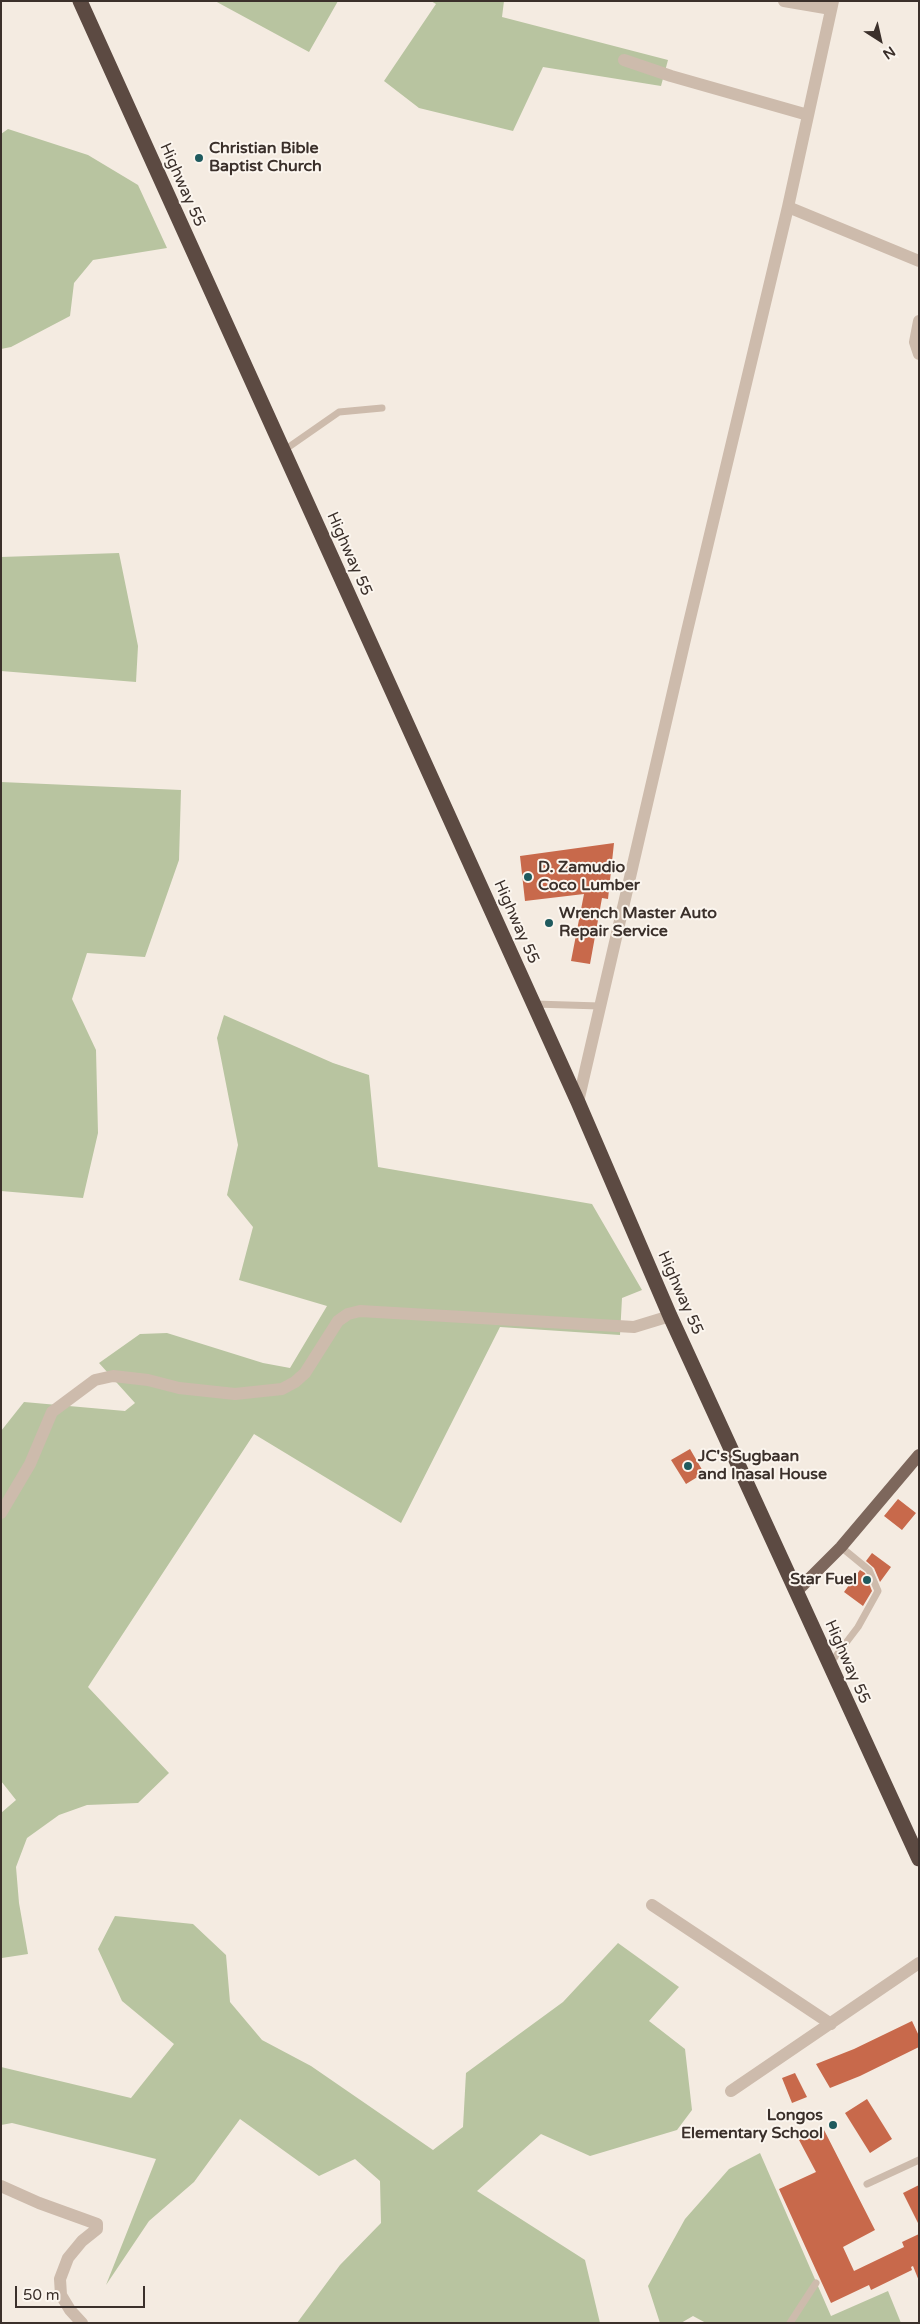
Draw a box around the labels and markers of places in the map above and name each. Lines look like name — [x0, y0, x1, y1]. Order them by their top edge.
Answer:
place label: Christian Bible Baptist Church — [209, 139, 322, 177]
marker: Christian Bible Baptist Church — [193, 152, 205, 164]
place label: D. Zamudio Coco Lumber — [538, 858, 640, 896]
marker: D. Zamudio Coco Lumber — [522, 871, 534, 883]
place label: Wrench Master Auto Repair Service — [559, 904, 717, 942]
marker: Wrench Master Auto Repair Service — [543, 917, 555, 929]
place label: JC's Sugbaan and Inasal House — [698, 1447, 827, 1485]
marker: JC's Sugbaan and Inasal House — [682, 1460, 694, 1472]
place label: Star Fuel — [790, 1570, 857, 1590]
marker: Star Fuel — [861, 1574, 873, 1586]
place label: Longos Elementary School — [681, 2106, 823, 2144]
marker: Longos Elementary School — [827, 2119, 839, 2131]

